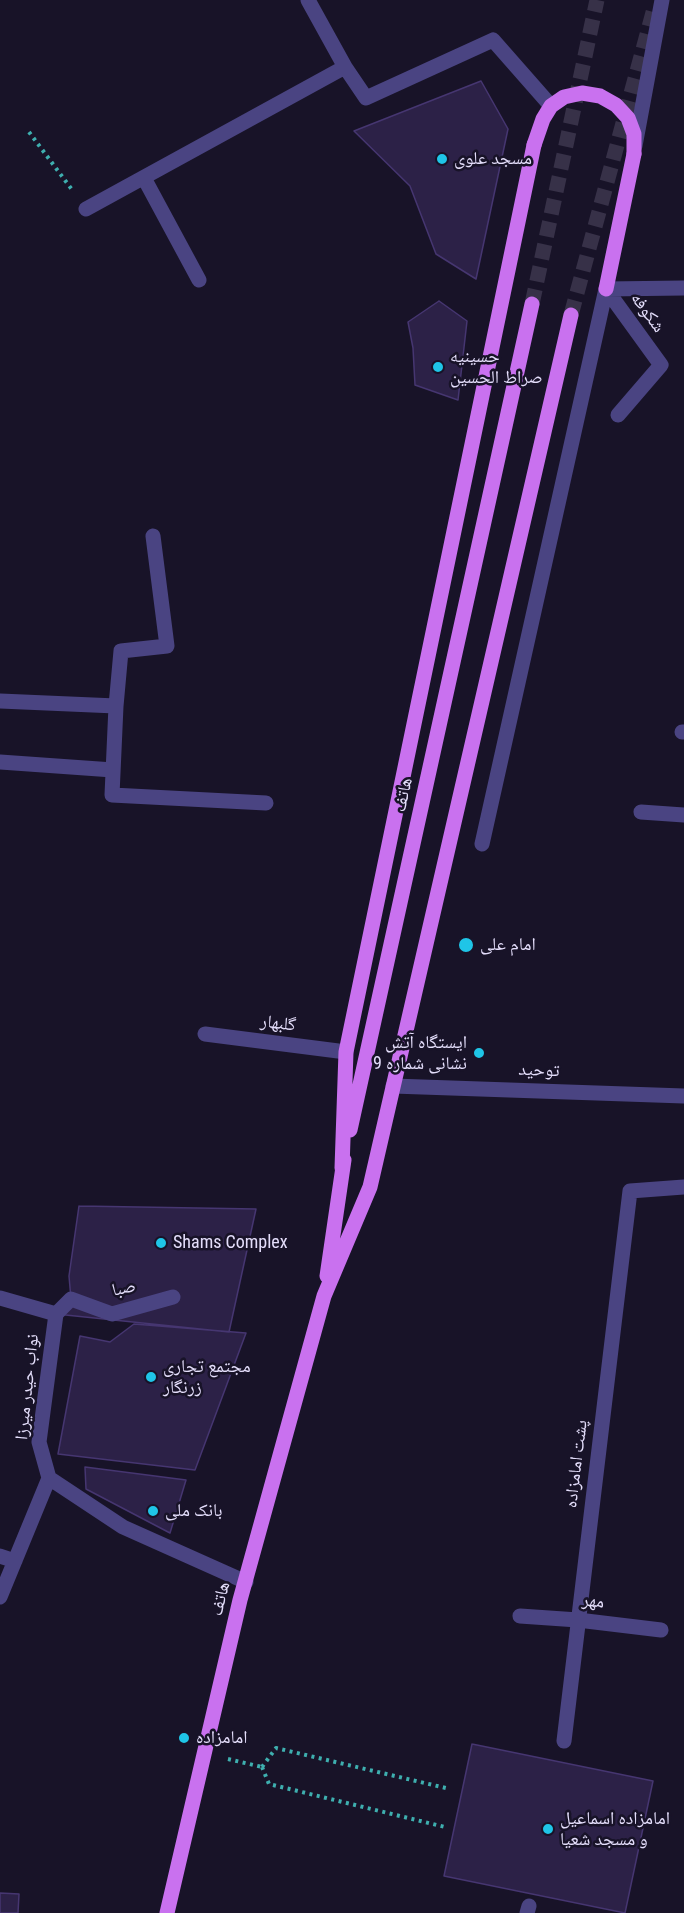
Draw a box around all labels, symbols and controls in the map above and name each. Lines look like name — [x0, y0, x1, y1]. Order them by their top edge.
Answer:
place label: مسجد علوی — [454, 148, 532, 170]
marker: مسجد علوی — [435, 152, 449, 166]
street label: شکوفه — [625, 289, 669, 337]
place label: حسینیه صراط الحسین — [450, 346, 543, 388]
marker: حسینیه صراط الحسین — [431, 360, 445, 374]
street label: هاتف — [390, 776, 418, 814]
place label: امام علی — [480, 934, 536, 956]
marker: امام علی — [457, 936, 475, 954]
street label: گلبهار — [259, 1011, 297, 1037]
place label: ایستگاه آتش نشانی شماره 9 — [373, 1032, 467, 1074]
marker: ایستگاه آتش نشانی شماره 9 — [472, 1046, 486, 1060]
street label: توحید — [518, 1059, 560, 1083]
place label: Shams Complex — [173, 1232, 288, 1254]
marker: Shams Complex — [154, 1236, 168, 1250]
street label: صبا — [110, 1276, 138, 1302]
street label: نواب حیدر میرزا — [12, 1333, 44, 1441]
place label: مجتمع تجاری زرنگار — [163, 1356, 251, 1398]
marker: مجتمع تجاری زرنگار — [144, 1370, 158, 1384]
street label: پشت امامزاده — [561, 1419, 593, 1509]
place label: بانک ملی — [165, 1500, 223, 1522]
marker: بانک ملی — [146, 1504, 160, 1518]
street label: هاتف — [206, 1580, 236, 1618]
street label: مهر — [581, 1590, 605, 1614]
place label: امامزاده — [196, 1727, 248, 1749]
marker: امامزاده — [177, 1731, 191, 1745]
place label: امامزاده اسماعیل و مسجد شعیا — [560, 1808, 670, 1850]
marker: امامزاده اسماعیل و مسجد شعیا — [541, 1822, 555, 1836]

